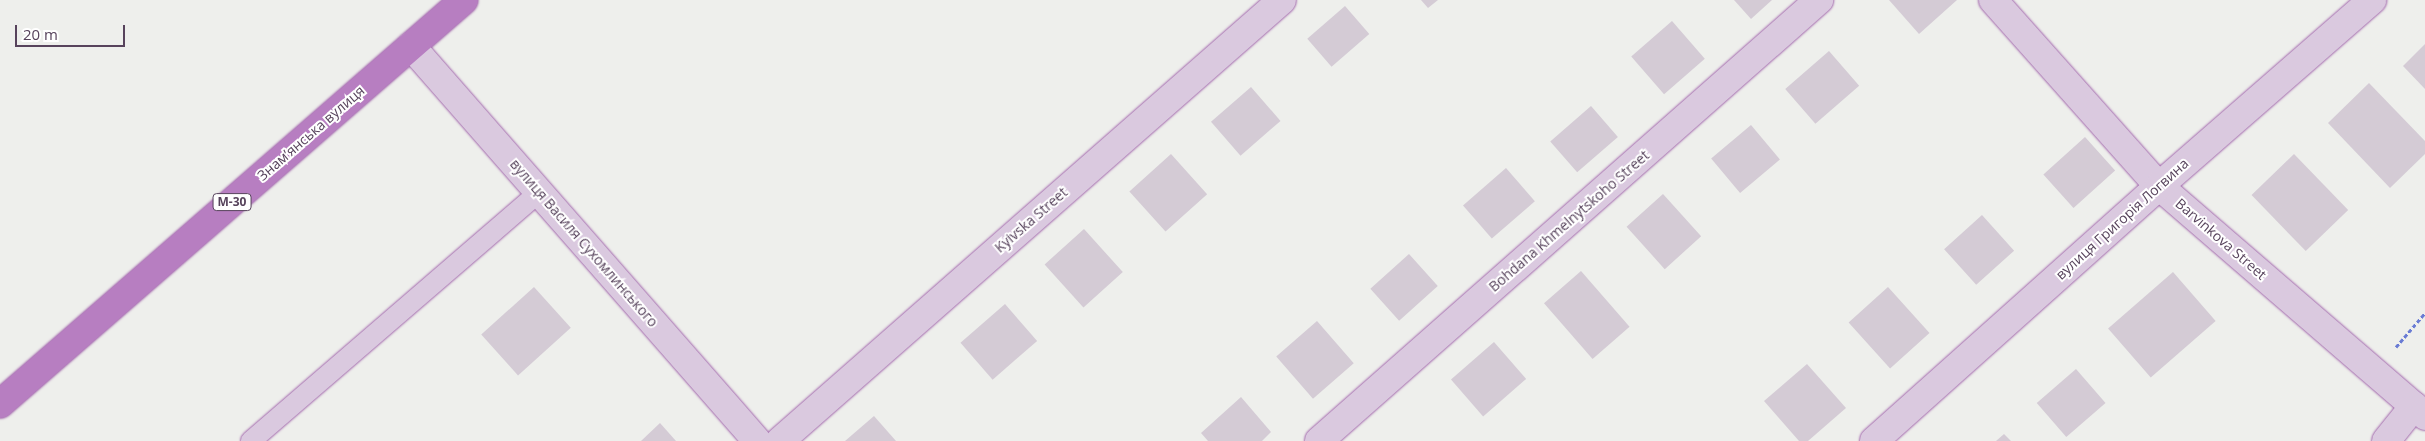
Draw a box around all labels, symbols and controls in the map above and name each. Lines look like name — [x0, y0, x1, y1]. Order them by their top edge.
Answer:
scale bar — [18, 15, 128, 47]
text: 20 m — [23, 24, 58, 44]
street label: Знамʼянська вулиця — [254, 82, 368, 184]
street label: Bohdana Khmelnytskoho Street — [1485, 147, 1653, 295]
street label: вулиця Григорія Логвина — [2052, 155, 2192, 283]
street label: вулиця Василя Сухомлинського — [507, 156, 661, 330]
street label: Kyivska Street — [991, 184, 1071, 256]
road number: М-30 — [212, 192, 252, 212]
street label: Barvinkova Street — [2172, 195, 2270, 283]

